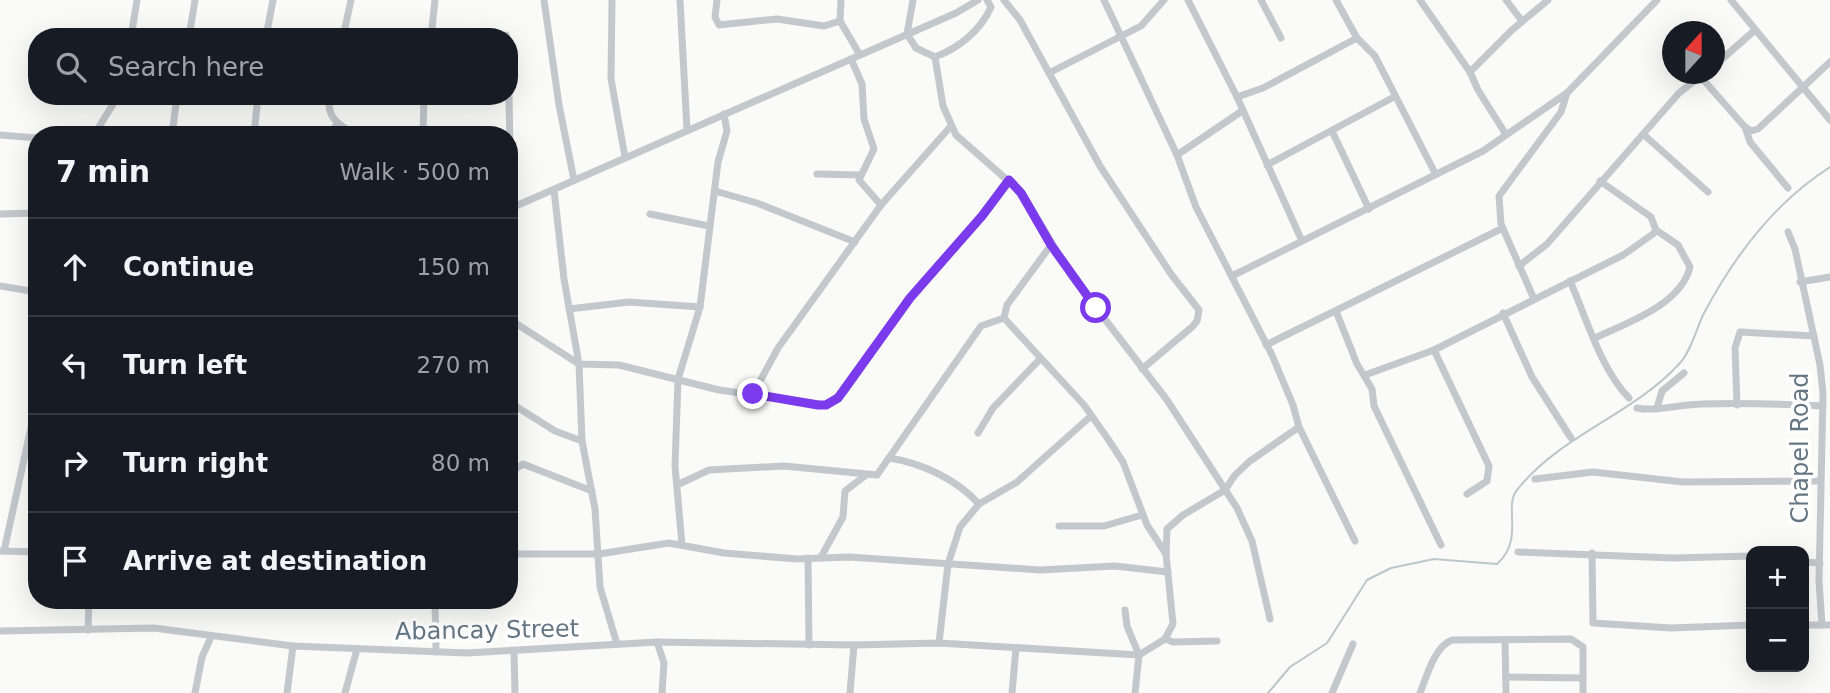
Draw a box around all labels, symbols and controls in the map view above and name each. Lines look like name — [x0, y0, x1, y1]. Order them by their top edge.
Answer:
north arrow — [1662, 21, 1725, 84]
search box — [28, 28, 518, 105]
icon: search — [52, 48, 90, 86]
text: Search here — [108, 52, 264, 82]
text: 7 min — [56, 154, 150, 189]
text: Walk · 500 m — [339, 159, 490, 185]
icon: ahead — [56, 248, 94, 286]
text: Continue — [123, 252, 254, 282]
text: 150 m — [416, 254, 490, 280]
route start — [1080, 292, 1111, 323]
icon: left — [56, 346, 94, 384]
text: Turn left — [123, 350, 247, 380]
text: 270 m — [416, 352, 490, 378]
street label: Chapel Road — [1786, 372, 1814, 524]
route end — [737, 378, 768, 409]
icon: right — [56, 444, 94, 482]
text: Turn right — [123, 448, 268, 478]
text: 80 m — [431, 450, 490, 476]
icon: arrive — [56, 542, 94, 580]
text: Arrive at destination — [123, 546, 427, 576]
map controls — [1746, 546, 1809, 672]
button: + — [1746, 546, 1809, 609]
button: − — [1746, 609, 1809, 672]
street label: Abancay Street — [395, 614, 579, 646]

